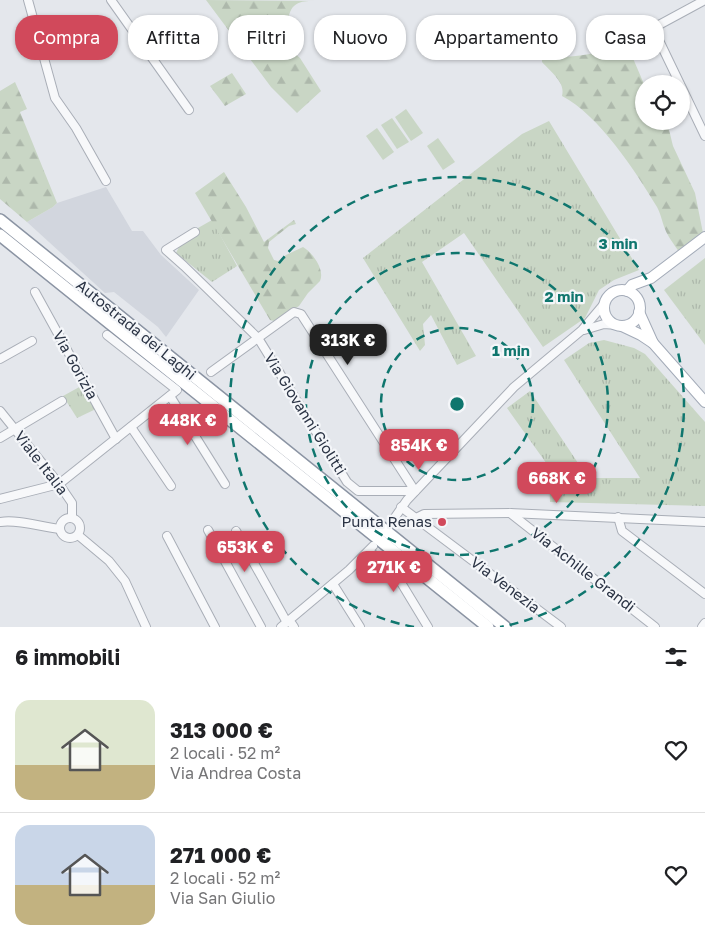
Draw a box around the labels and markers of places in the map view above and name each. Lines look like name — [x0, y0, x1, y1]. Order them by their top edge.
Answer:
pin: 313K € — [307, 324, 389, 366]
centre of rings — [448, 395, 466, 413]
pin: 448K € — [147, 404, 229, 446]
pin: 854K € — [378, 428, 460, 471]
pin: 668K € — [516, 462, 598, 504]
place label: Punta Renas — [341, 512, 432, 530]
marker: Punta Renas — [436, 516, 448, 528]
pin: 653K € — [204, 530, 286, 573]
pin: 271K € — [353, 550, 435, 593]

